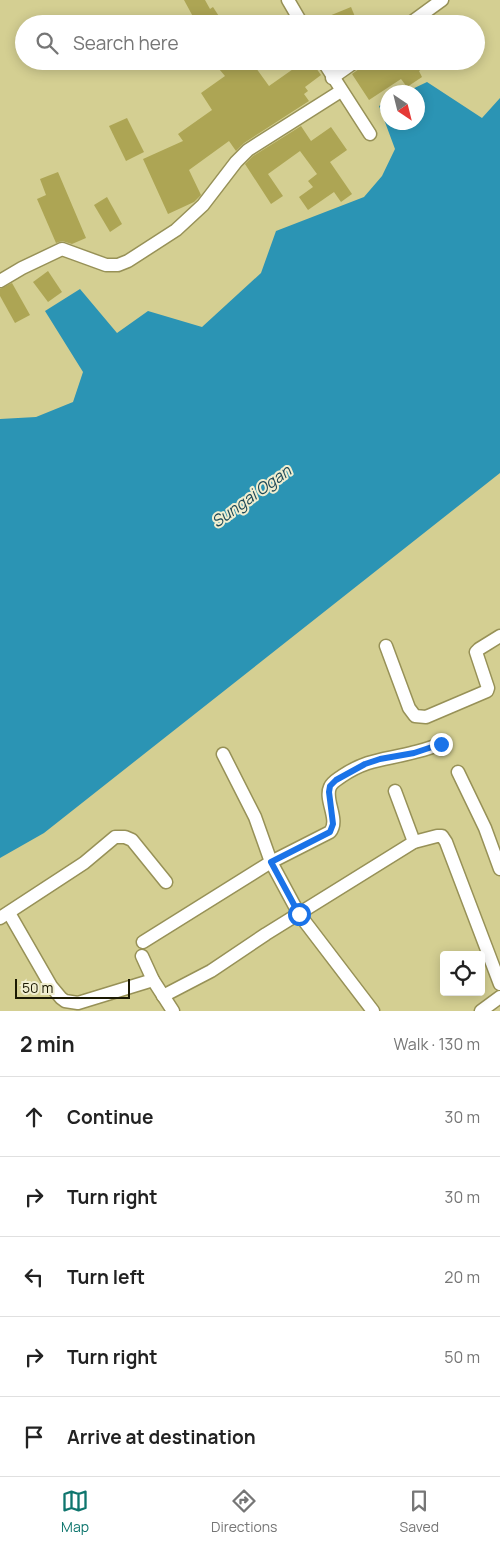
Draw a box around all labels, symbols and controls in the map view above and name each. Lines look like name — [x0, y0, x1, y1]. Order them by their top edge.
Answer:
search box — [15, 15, 485, 70]
icon: search — [33, 29, 61, 57]
text: Search here — [73, 30, 179, 56]
north arrow — [380, 85, 425, 130]
water label: Sungai Ogan — [207, 459, 296, 532]
route end — [430, 733, 453, 756]
route start — [288, 903, 311, 926]
map controls — [440, 951, 485, 996]
button: locate — [440, 951, 485, 996]
scale bar — [15, 976, 130, 999]
text: 50 m — [22, 978, 53, 997]
text: 2 min — [20, 1030, 75, 1058]
text: Walk · 130 m — [394, 1033, 480, 1055]
icon: ahead — [20, 1103, 48, 1131]
text: Continue — [67, 1104, 153, 1130]
text: 30 m — [445, 1106, 480, 1128]
icon: right — [20, 1183, 48, 1211]
text: Turn right — [67, 1184, 157, 1210]
text: 30 m — [445, 1186, 480, 1208]
icon: left — [20, 1263, 48, 1291]
text: Turn left — [67, 1264, 145, 1290]
text: 20 m — [444, 1266, 480, 1288]
icon: right — [20, 1343, 48, 1371]
text: Turn right — [67, 1344, 157, 1370]
text: 50 m — [444, 1346, 480, 1368]
icon: arrive — [20, 1423, 48, 1451]
text: Arrive at destination — [67, 1424, 256, 1450]
tab: Map — [61, 1487, 89, 1536]
tab: Directions — [211, 1487, 277, 1536]
tab: Saved — [400, 1487, 439, 1536]

